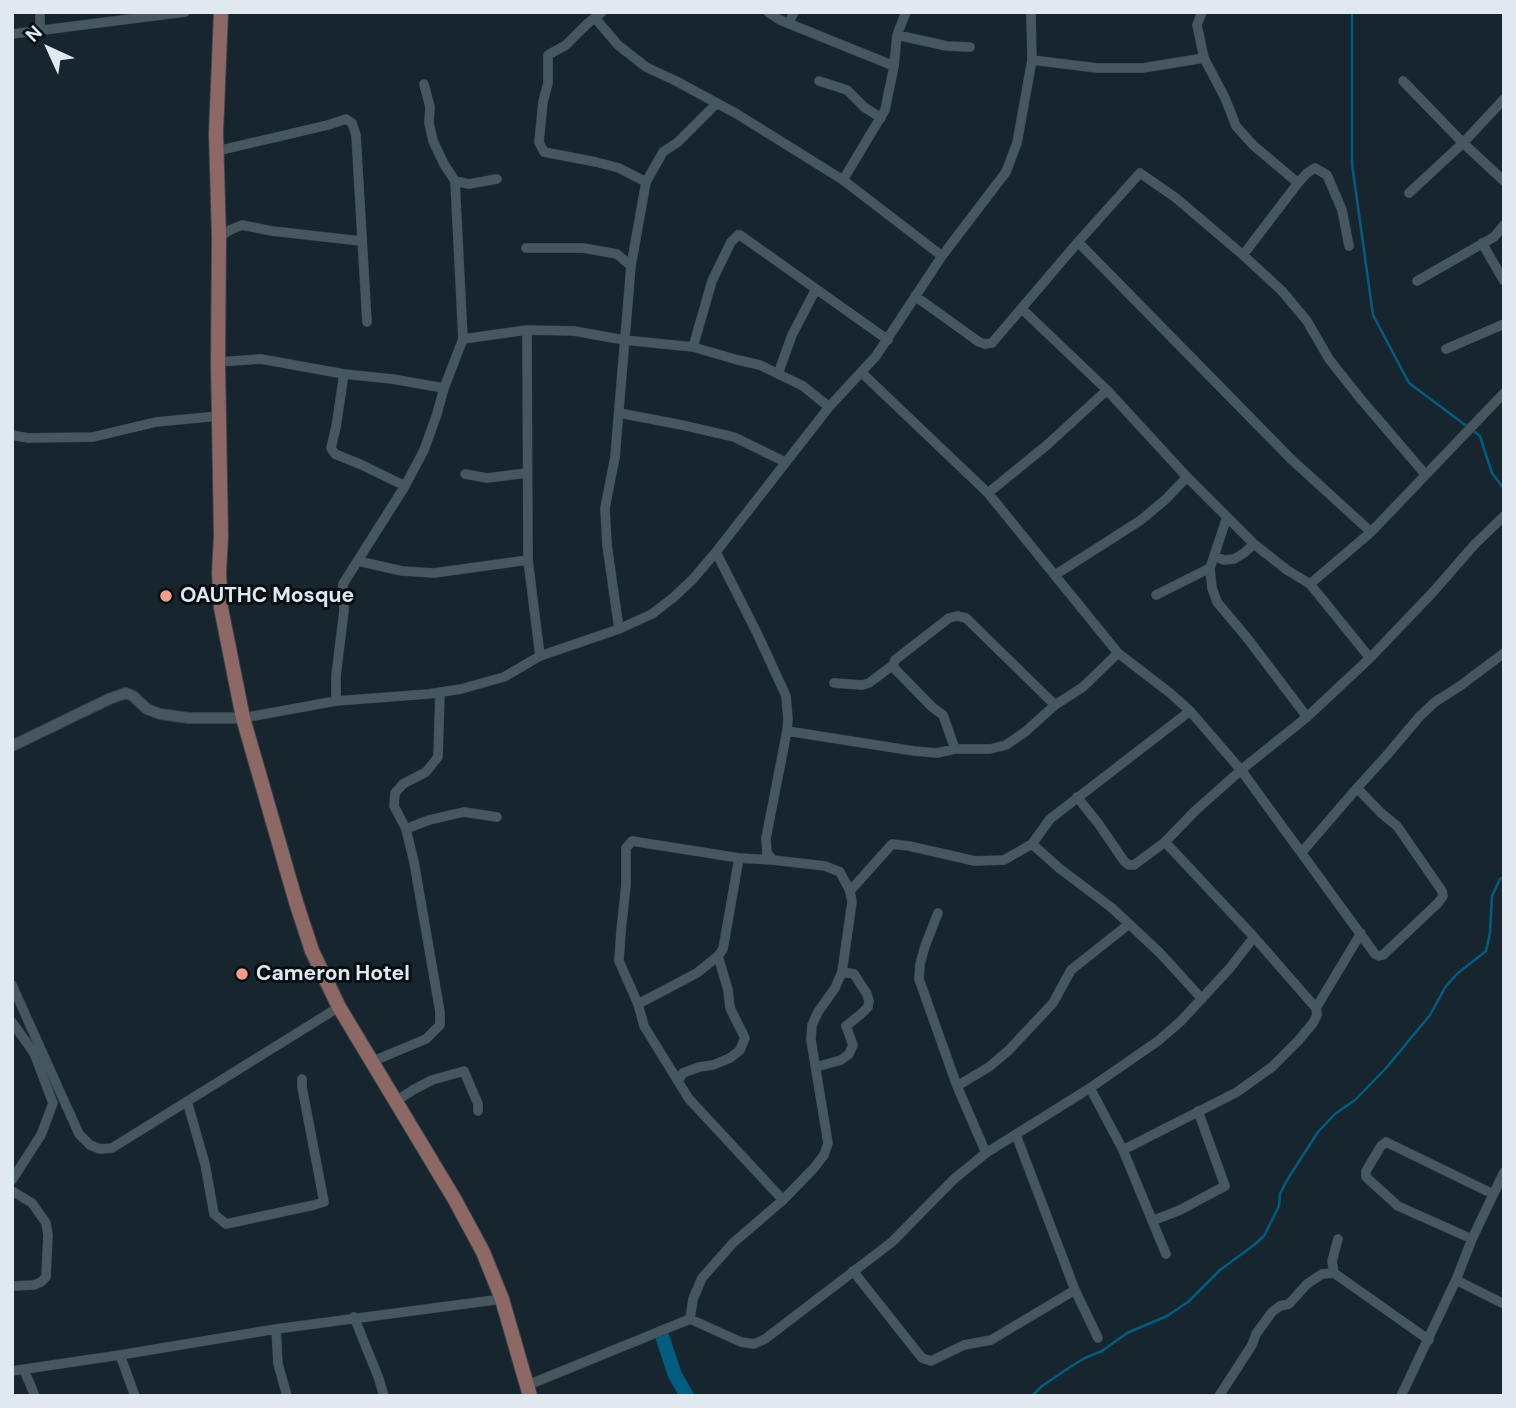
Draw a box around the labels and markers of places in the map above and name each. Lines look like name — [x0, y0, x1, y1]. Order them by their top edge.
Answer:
place label: OAUTHC Mosque — [180, 583, 354, 609]
marker: OAUTHC Mosque — [158, 588, 174, 604]
place label: Cameron Hotel — [256, 961, 410, 987]
marker: Cameron Hotel — [234, 966, 250, 982]

